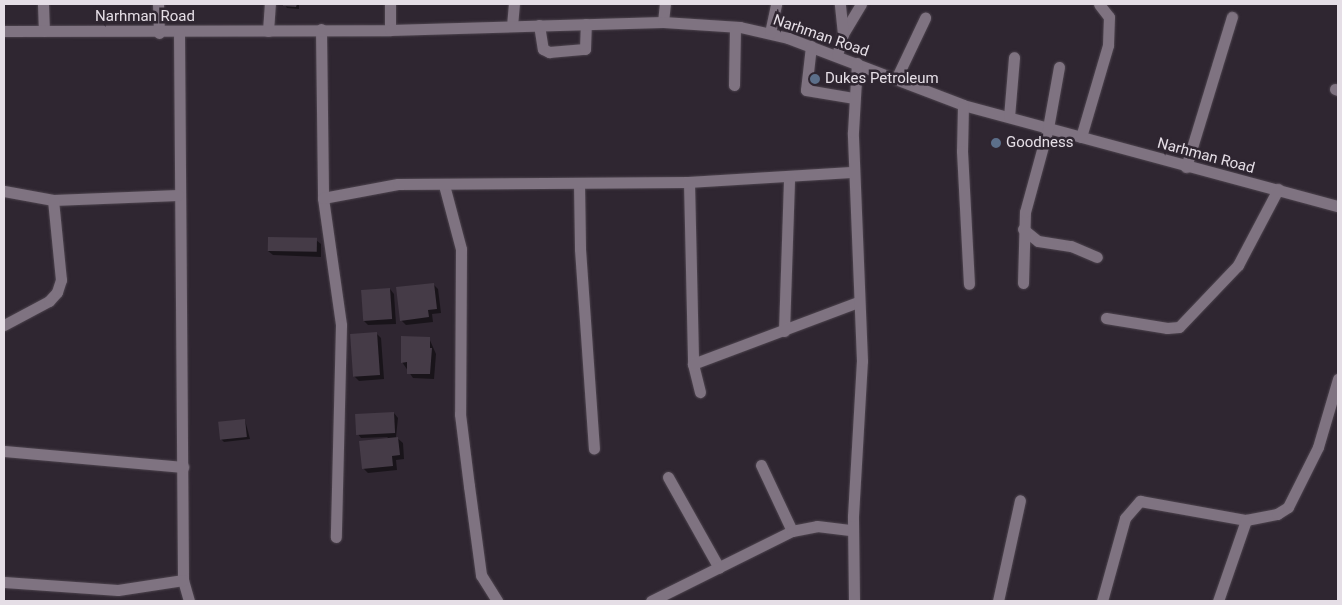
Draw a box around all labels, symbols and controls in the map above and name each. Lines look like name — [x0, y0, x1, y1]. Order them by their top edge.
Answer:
street label: Narhman Road — [95, 8, 195, 26]
street label: Narhman Road — [771, 11, 871, 61]
place label: Dukes Petroleum — [825, 70, 939, 88]
marker: Dukes Petroleum — [809, 73, 821, 85]
place label: Goodness — [1006, 134, 1074, 152]
street label: Narhman Road — [1155, 134, 1257, 178]
marker: Goodness — [990, 137, 1002, 149]

